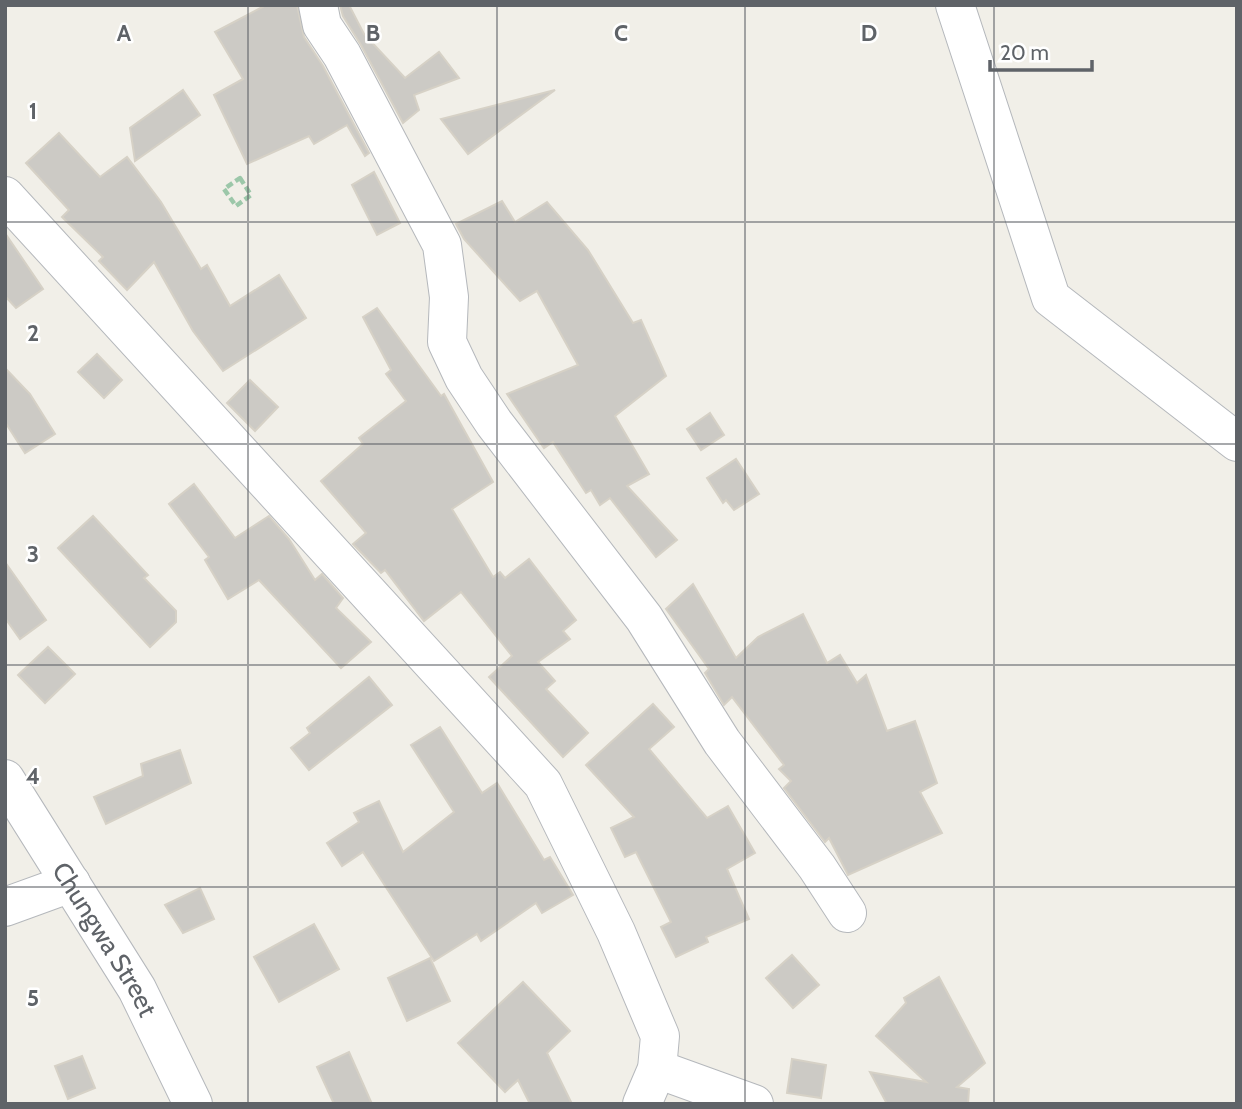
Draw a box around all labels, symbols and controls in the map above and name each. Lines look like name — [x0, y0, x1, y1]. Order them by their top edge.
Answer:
text: A — [117, 19, 132, 47]
text: B — [366, 19, 380, 47]
text: C — [614, 19, 628, 47]
text: D — [861, 19, 877, 47]
scale bar — [990, 28, 1092, 72]
text: 20 m — [1000, 40, 1049, 65]
text: 1 — [29, 97, 37, 125]
text: 2 — [27, 319, 39, 347]
text: 3 — [27, 540, 39, 568]
text: 4 — [26, 762, 40, 790]
street label: Chungwa Street — [45, 856, 164, 1022]
text: 5 — [27, 984, 39, 1012]

